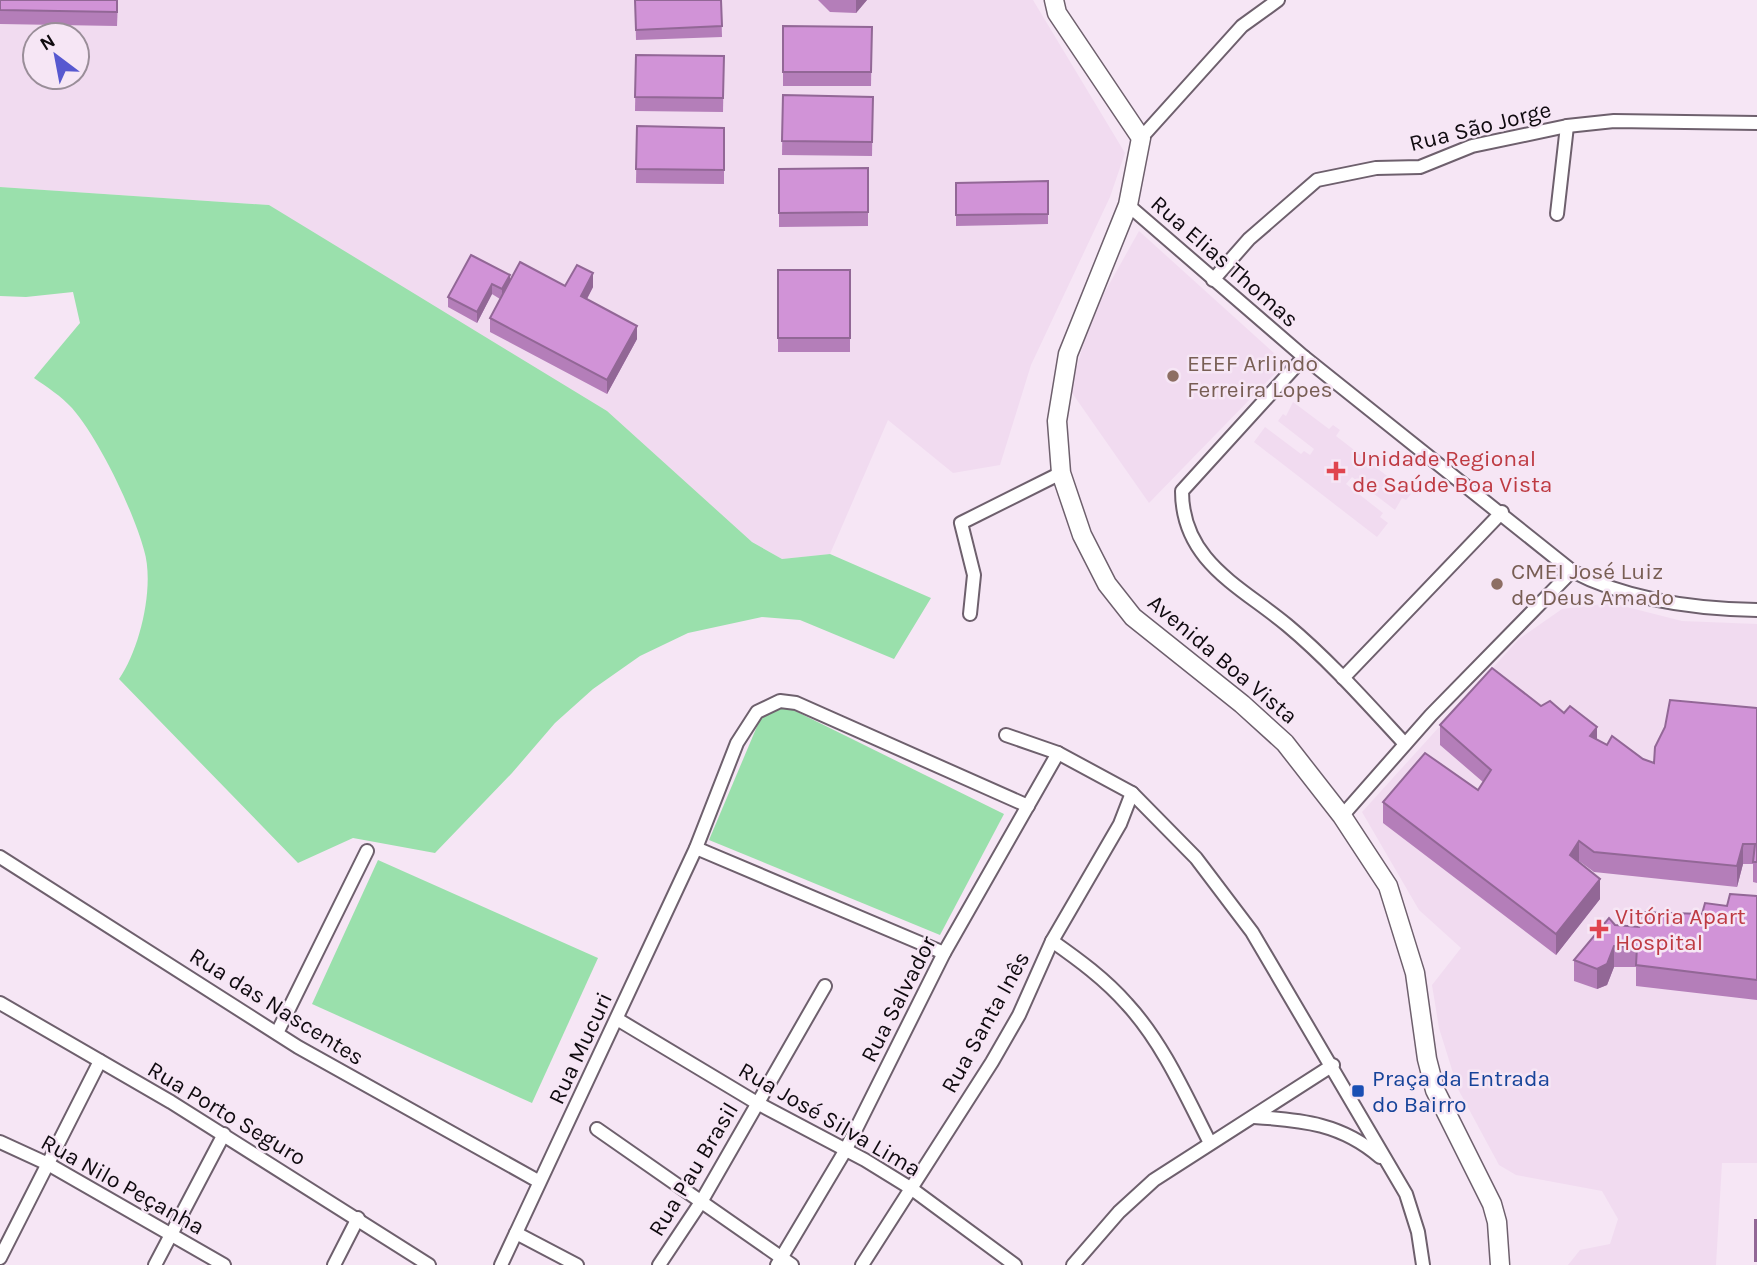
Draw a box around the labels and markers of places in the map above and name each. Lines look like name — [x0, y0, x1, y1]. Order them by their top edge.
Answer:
place label: EEEF Arlindo Ferreira Lopes — [1187, 350, 1333, 403]
marker: EEEF Arlindo Ferreira Lopes — [1165, 368, 1181, 384]
place label: Unidade Regional de Saúde Boa Vista — [1352, 445, 1552, 498]
marker: Unidade Regional de Saúde Boa Vista — [1326, 461, 1346, 481]
place label: CMEI José Luiz de Deus Amado — [1511, 558, 1674, 611]
marker: CMEI José Luiz de Deus Amado — [1489, 576, 1505, 592]
place label: Vitória Apart Hospital — [1615, 903, 1746, 956]
marker: Vitória Apart Hospital — [1589, 919, 1609, 939]
place label: Praça da Entrada do Bairro — [1372, 1065, 1550, 1118]
marker: Praça da Entrada do Bairro — [1350, 1083, 1366, 1099]

